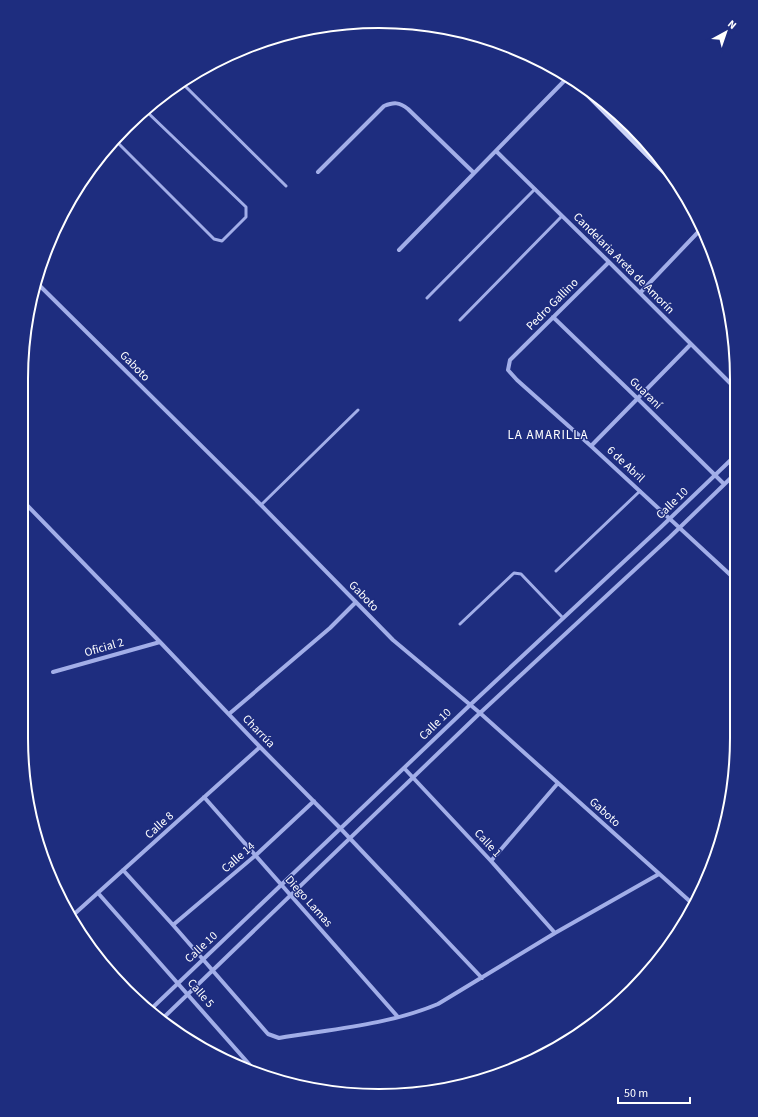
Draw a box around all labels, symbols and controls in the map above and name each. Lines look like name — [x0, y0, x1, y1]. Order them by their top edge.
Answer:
north arrow — [706, 12, 746, 52]
text: N — [724, 17, 740, 33]
street label: Candelaria Areta de Amorín — [569, 209, 678, 318]
street label: Pedro Gallino — [522, 274, 582, 334]
street label: Gaboto — [116, 347, 154, 385]
street label: Guaraní — [626, 374, 666, 414]
district label: LA AMARILLA — [507, 426, 589, 444]
street label: 6 de Abril — [603, 442, 649, 487]
street label: Calle 10 — [652, 484, 692, 523]
street label: Gaboto — [345, 577, 383, 615]
street label: Oficial 2 — [82, 634, 126, 661]
street label: Calle 10 — [415, 705, 455, 744]
street label: Charrúa — [239, 711, 279, 752]
street label: Gaboto — [585, 794, 624, 831]
street label: Calle 8 — [141, 808, 177, 843]
street label: Calle 1 — [470, 825, 505, 861]
street label: Calle 14 — [218, 838, 259, 877]
street label: Diego Lamas — [281, 872, 336, 931]
street label: Calle 10 — [181, 928, 222, 967]
street label: Calle 5 — [183, 975, 218, 1012]
scale bar — [618, 1079, 690, 1105]
text: 50 m — [624, 1085, 648, 1102]

